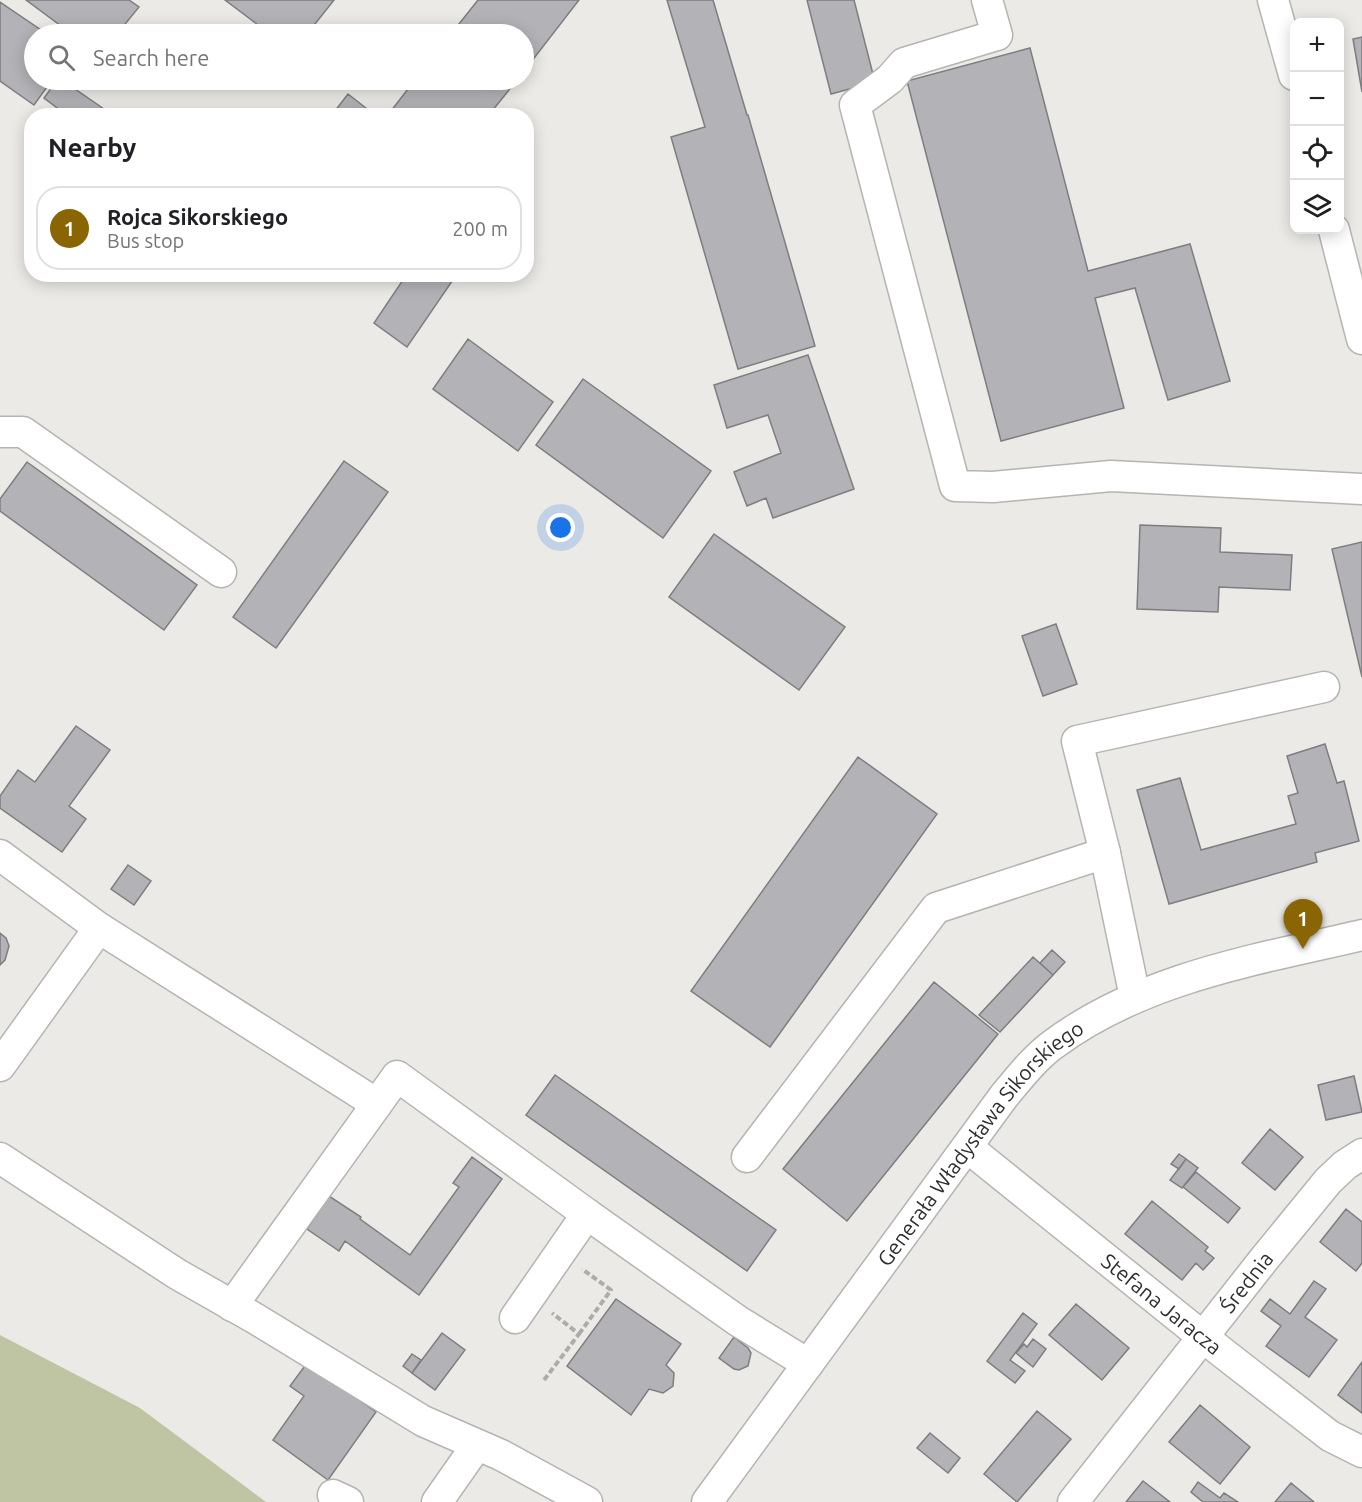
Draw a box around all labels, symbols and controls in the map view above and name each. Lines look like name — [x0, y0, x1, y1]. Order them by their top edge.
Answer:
map controls — [1290, 18, 1344, 234]
button: + — [1290, 18, 1344, 72]
search box — [24, 24, 534, 90]
icon: search — [45, 41, 78, 74]
text: Search here — [93, 45, 209, 70]
button: − — [1290, 72, 1344, 126]
button: locate — [1290, 126, 1344, 180]
text: Nearby — [48, 133, 136, 162]
button: layers — [1290, 180, 1344, 234]
text: Rojca Sikorskiego — [107, 204, 288, 229]
text: 1 — [64, 217, 75, 240]
text: 200 m — [452, 217, 508, 240]
text: Bus stop — [107, 229, 184, 252]
your location — [546, 513, 575, 542]
pin: 1 — [1284, 900, 1322, 949]
street label: Generała Władysława Sikorskiego — [872, 1015, 1087, 1270]
street label: Średnia — [1215, 1247, 1277, 1317]
street label: Stefana Jaracza — [1097, 1248, 1227, 1359]

